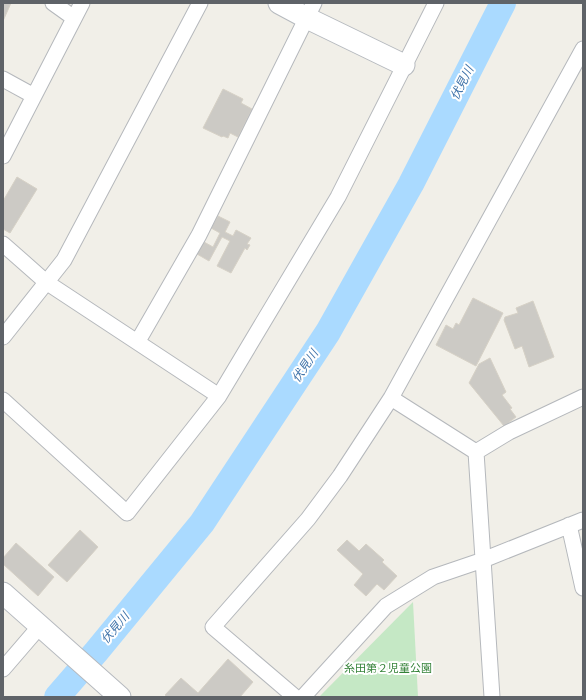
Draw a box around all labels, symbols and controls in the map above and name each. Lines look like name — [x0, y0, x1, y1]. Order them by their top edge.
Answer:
water label: 伏見川 — [448, 62, 477, 102]
water label: 伏見川 — [289, 346, 322, 385]
water label: 伏見川 — [98, 608, 133, 646]
park label: 糸田第２児童公園 — [344, 662, 432, 675]

